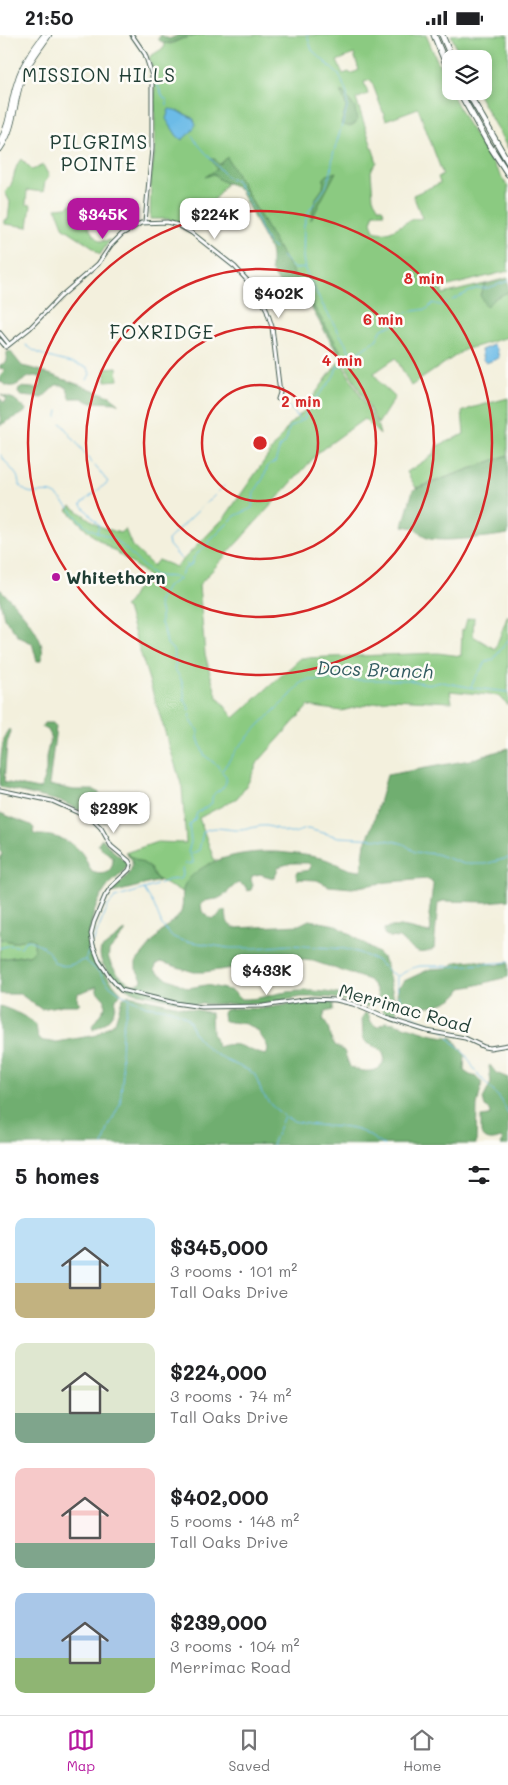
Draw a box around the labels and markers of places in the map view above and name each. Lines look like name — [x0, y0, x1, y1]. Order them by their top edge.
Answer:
pin: $345K — [68, 197, 138, 240]
pin: $224K — [180, 197, 250, 240]
pin: $402K — [244, 277, 314, 319]
centre of rings — [251, 434, 269, 452]
place label: Whitethorn — [66, 565, 166, 589]
marker: Whitethorn — [50, 571, 62, 583]
pin: $239K — [79, 791, 149, 834]
pin: $433K — [232, 953, 302, 996]

